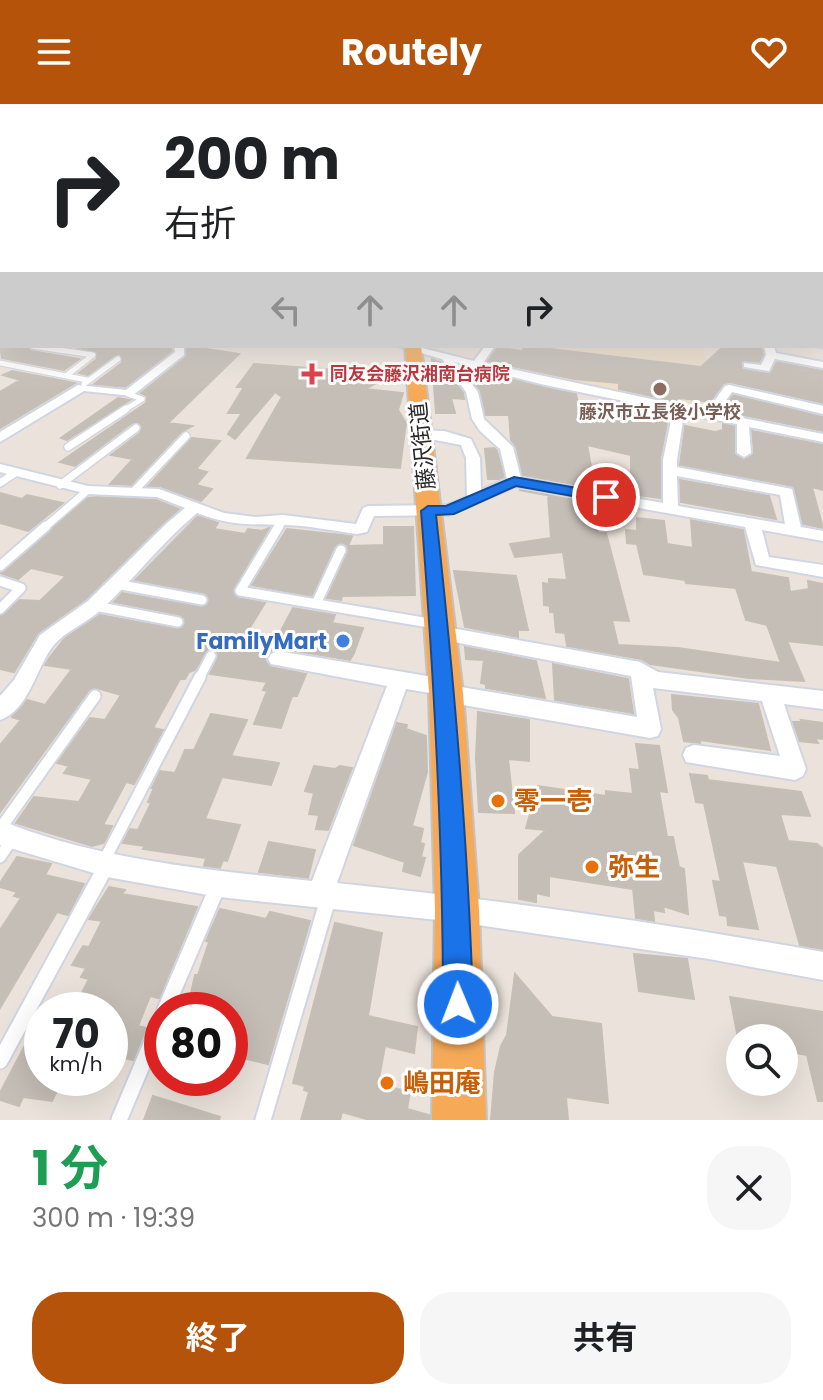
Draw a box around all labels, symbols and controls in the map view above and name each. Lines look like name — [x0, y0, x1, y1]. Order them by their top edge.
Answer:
text: Routely — [341, 27, 482, 78]
icon: menu — [32, 30, 76, 74]
icon: heart — [747, 30, 791, 74]
text: 200 m — [164, 120, 340, 199]
icon: right — [32, 136, 136, 240]
text: 右折 — [164, 198, 236, 249]
icon: left — [264, 288, 308, 332]
icon: ahead — [348, 288, 392, 332]
icon: ahead — [432, 288, 476, 332]
icon: right — [516, 288, 560, 332]
place label: 同友会藤沢湘南台病院 — [330, 361, 510, 386]
marker: 同友会藤沢湘南台病院 — [301, 363, 323, 385]
marker: 藤沢市立長後小学校 — [651, 380, 669, 398]
place label: 藤沢市立長後小学校 — [579, 399, 741, 424]
street label: 藤沢街道 — [402, 401, 443, 491]
pin — [572, 463, 640, 531]
icon: arrive — [584, 475, 628, 519]
place label: FamilyMart — [196, 626, 327, 657]
marker: FamilyMart — [334, 632, 352, 650]
place label: 零一壱 — [514, 783, 592, 819]
marker: 零一壱 — [489, 792, 507, 810]
place label: 弥生 — [608, 849, 660, 885]
marker: 弥生 — [583, 858, 601, 876]
position arrow — [416, 962, 500, 1046]
speed limit sign: 80 — [144, 992, 248, 1096]
text: 70 — [52, 1006, 100, 1062]
map controls — [726, 1024, 798, 1096]
button: search — [726, 1024, 798, 1096]
text: km/h — [49, 1050, 103, 1078]
place label: 嶋田庵 — [403, 1065, 481, 1101]
marker: 嶋田庵 — [378, 1074, 396, 1092]
text: 1 分 — [32, 1135, 108, 1202]
button: close — [707, 1146, 791, 1230]
text: 300 m · 19:39 — [32, 1200, 195, 1236]
button: 終了 — [32, 1292, 404, 1384]
button: 共有 — [420, 1292, 791, 1384]

